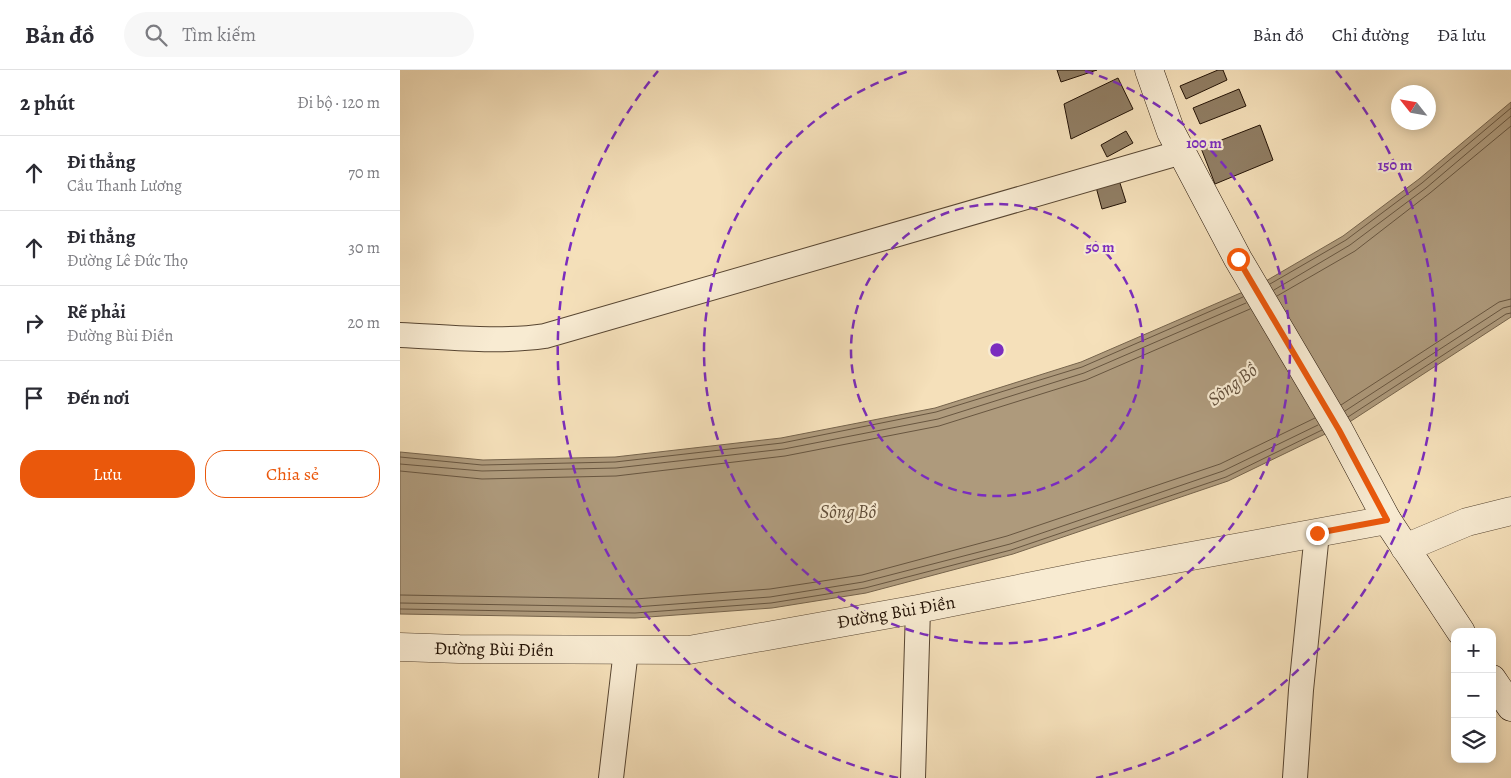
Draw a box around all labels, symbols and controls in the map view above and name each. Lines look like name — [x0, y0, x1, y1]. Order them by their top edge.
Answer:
search box — [124, 12, 474, 57]
text: Bản đồ — [25, 19, 94, 51]
icon: search — [142, 21, 170, 49]
text: Tìm kiếm — [182, 22, 256, 48]
text: Bản đồ — [1253, 23, 1304, 47]
text: Chỉ đường — [1332, 23, 1409, 47]
text: Đã lưu — [1437, 23, 1486, 47]
north arrow — [1391, 85, 1436, 130]
text: 2 phút — [20, 89, 75, 117]
text: Đi bộ · 120 m — [297, 92, 380, 114]
text: 100 m — [1186, 133, 1222, 153]
text: Đi thẳng — [67, 149, 135, 175]
text: 150 m — [1378, 155, 1413, 175]
icon: ahead — [20, 159, 48, 187]
text: 70 m — [348, 162, 380, 184]
text: Cầu Thanh Lương — [67, 175, 182, 197]
text: Đi thẳng — [67, 224, 135, 250]
icon: ahead — [20, 234, 48, 262]
text: 30 m — [348, 237, 380, 259]
text: 50 m — [1085, 237, 1115, 257]
route start — [1227, 248, 1250, 271]
text: Đường Lê Đức Thọ — [67, 250, 188, 272]
text: Rẽ phải — [67, 299, 126, 325]
icon: right — [20, 309, 48, 337]
text: 20 m — [347, 312, 380, 334]
text: Đường Bùi Điền — [67, 325, 173, 347]
centre of rings — [988, 341, 1006, 359]
water label: Sông Bồ — [1202, 357, 1263, 412]
icon: arrive — [20, 384, 48, 412]
text: Đến nơi — [67, 385, 129, 411]
button: Lưu — [20, 450, 195, 498]
button: Chia sẻ — [205, 450, 380, 498]
water label: Sông Bồ — [820, 499, 877, 525]
route end — [1306, 522, 1329, 545]
street label: Đường Bùi Điền — [835, 590, 957, 634]
map controls — [1451, 628, 1496, 763]
button: + — [1451, 628, 1496, 673]
street label: Đường Bùi Điền — [434, 636, 554, 662]
button: − — [1451, 673, 1496, 718]
button: layers — [1451, 718, 1496, 763]

